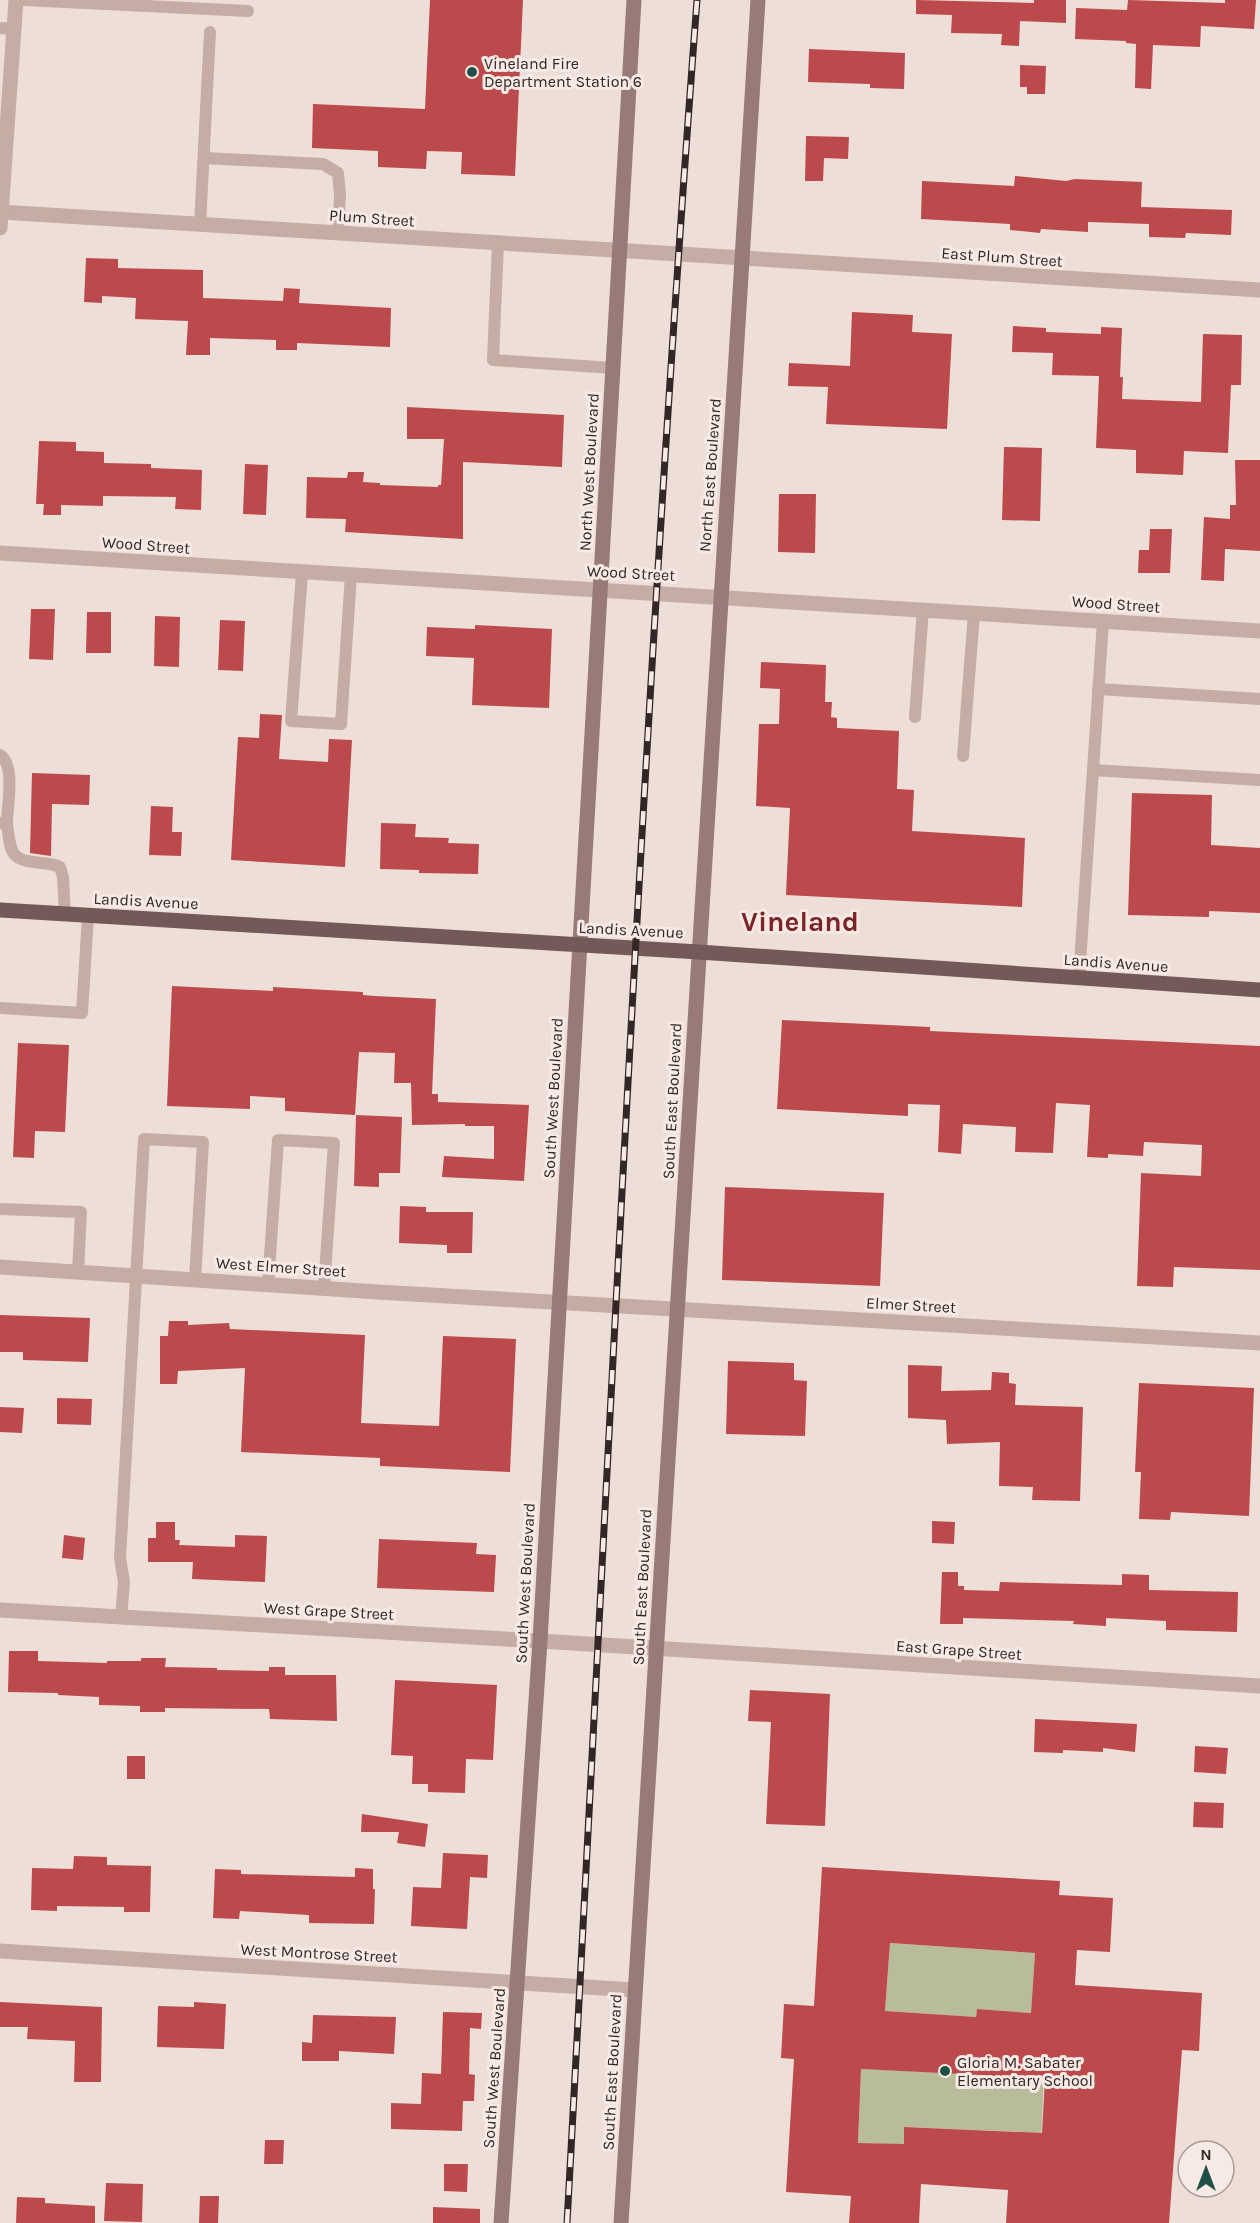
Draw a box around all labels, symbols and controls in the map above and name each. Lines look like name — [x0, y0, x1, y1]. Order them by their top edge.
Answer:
place label: Vineland Fire Department Station 6 — [484, 54, 642, 91]
marker: Vineland Fire Department Station 6 — [465, 65, 479, 79]
street label: Plum Street — [329, 206, 415, 230]
street label: East Plum Street — [941, 243, 1063, 271]
street label: North West Boulevard — [575, 392, 603, 552]
street label: North East Boulevard — [695, 397, 725, 553]
street label: Wood Street — [101, 532, 191, 558]
street label: Wood Street — [586, 561, 676, 585]
street label: Wood Street — [1071, 591, 1161, 617]
street label: Landis Avenue — [93, 889, 199, 913]
district label: Vineland — [741, 905, 859, 938]
street label: Landis Avenue — [578, 918, 684, 942]
street label: Landis Avenue — [1063, 950, 1169, 976]
street label: South West Boulevard — [539, 1017, 567, 1179]
street label: South East Boulevard — [658, 1022, 686, 1180]
street label: West Elmer Street — [215, 1253, 347, 1281]
street label: Elmer Street — [865, 1293, 957, 1317]
street label: South West Boulevard — [511, 1502, 539, 1664]
street label: South East Boulevard — [628, 1508, 656, 1666]
street label: West Grape Street — [263, 1598, 395, 1624]
street label: East Grape Street — [895, 1636, 1023, 1664]
street label: West Montrose Street — [240, 1939, 398, 1967]
street label: South West Boulevard — [479, 1987, 509, 2149]
street label: South East Boulevard — [598, 1993, 626, 2151]
place label: Gloria M. Sabater Elementary School — [957, 2053, 1093, 2090]
marker: Gloria M. Sabater Elementary School — [938, 2064, 952, 2078]
north arrow — [1176, 2139, 1236, 2199]
text: N — [1200, 2145, 1212, 2164]

